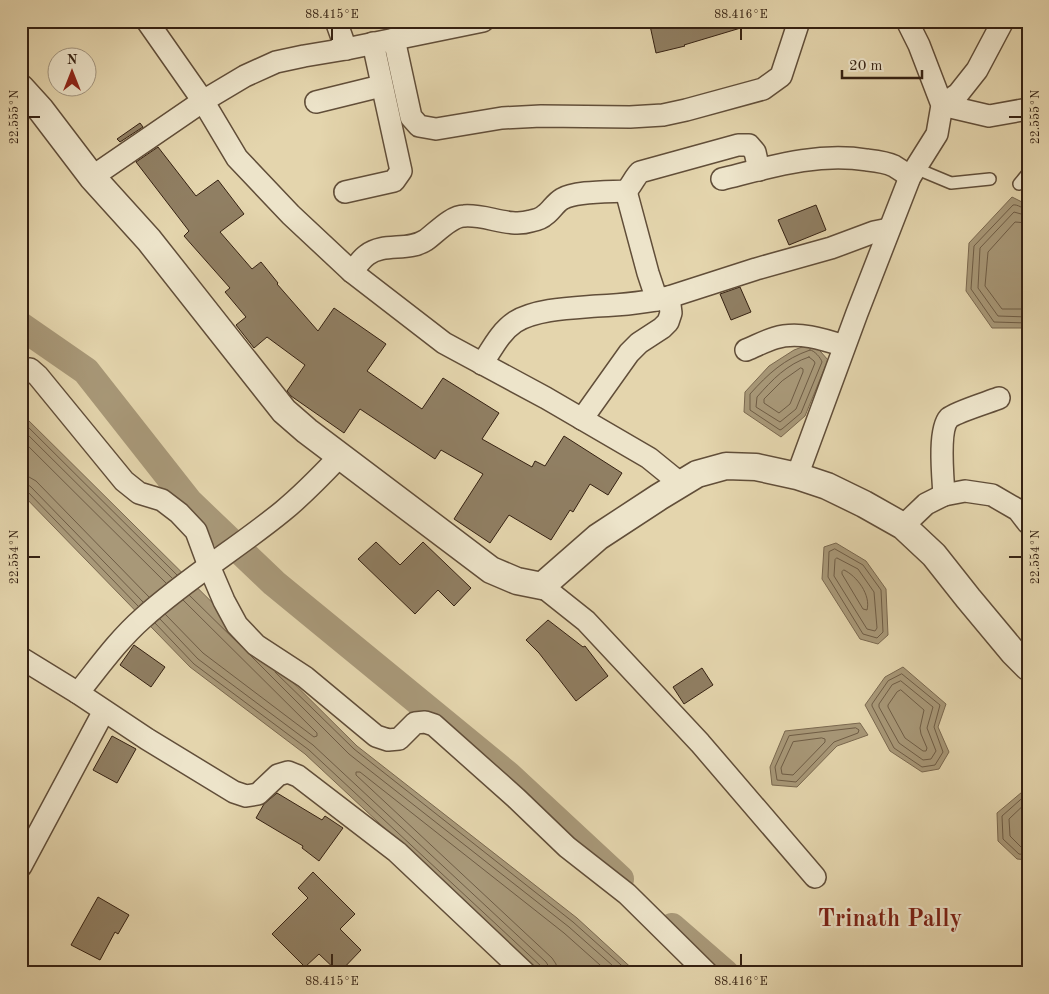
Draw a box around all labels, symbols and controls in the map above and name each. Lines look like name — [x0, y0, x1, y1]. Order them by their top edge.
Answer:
text: 88.415°E — [305, 8, 359, 21]
text: 88.416°E — [714, 9, 768, 21]
north arrow — [48, 48, 98, 98]
scale bar — [842, 48, 922, 80]
text: N — [67, 53, 78, 67]
text: 20 m — [849, 59, 883, 74]
text: 22.555°N — [8, 90, 21, 144]
text: 22.555°N — [1029, 90, 1042, 144]
text: 22.554°N — [8, 530, 21, 584]
text: 22.554°N — [1029, 530, 1042, 584]
district label: Trinath Pally — [818, 908, 962, 932]
text: 88.415°E — [305, 975, 359, 988]
text: 88.416°E — [714, 976, 768, 988]

